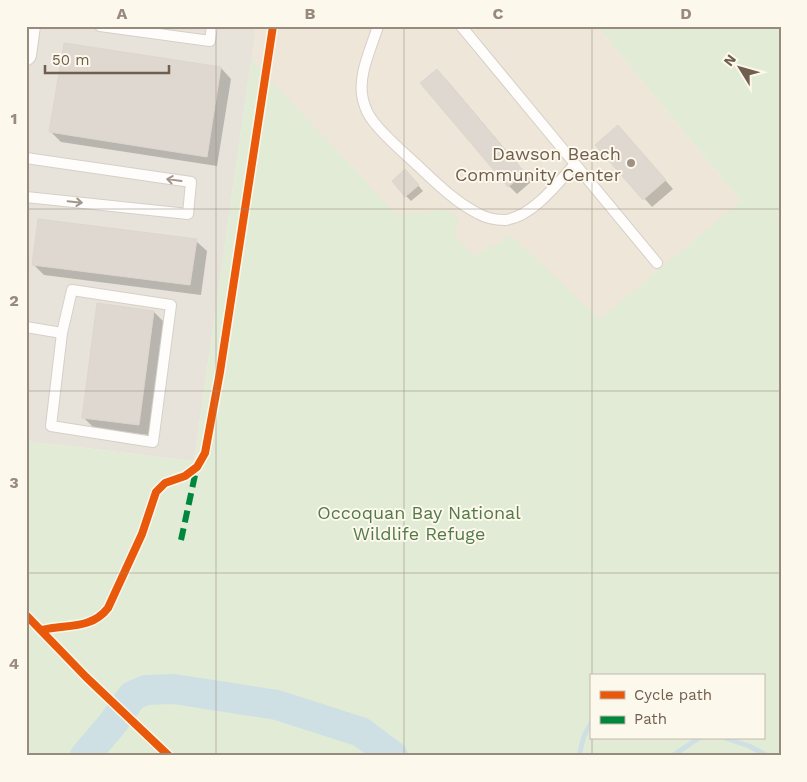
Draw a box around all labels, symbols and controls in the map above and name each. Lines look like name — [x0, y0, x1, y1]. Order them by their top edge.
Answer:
text: A — [117, 4, 128, 23]
text: B — [305, 4, 316, 23]
text: C — [493, 4, 504, 23]
text: D — [680, 4, 692, 23]
scale bar — [45, 42, 169, 74]
north arrow — [714, 42, 764, 92]
text: 50 m — [52, 51, 89, 69]
text: N — [720, 51, 739, 69]
text: 1 — [11, 109, 17, 128]
place label: Dawson Beach Community Center — [455, 143, 621, 185]
marker: Dawson Beach Community Center — [625, 157, 637, 169]
one-way arrow — [167, 174, 183, 184]
one-way arrow — [66, 197, 82, 207]
text: 2 — [9, 291, 19, 310]
text: 3 — [9, 473, 19, 492]
park label: Occoquan Bay National Wildlife Refuge — [317, 502, 521, 544]
text: 4 — [9, 654, 19, 673]
legend — [590, 674, 764, 740]
text: Cycle path — [634, 686, 712, 704]
text: Path — [634, 710, 667, 728]

